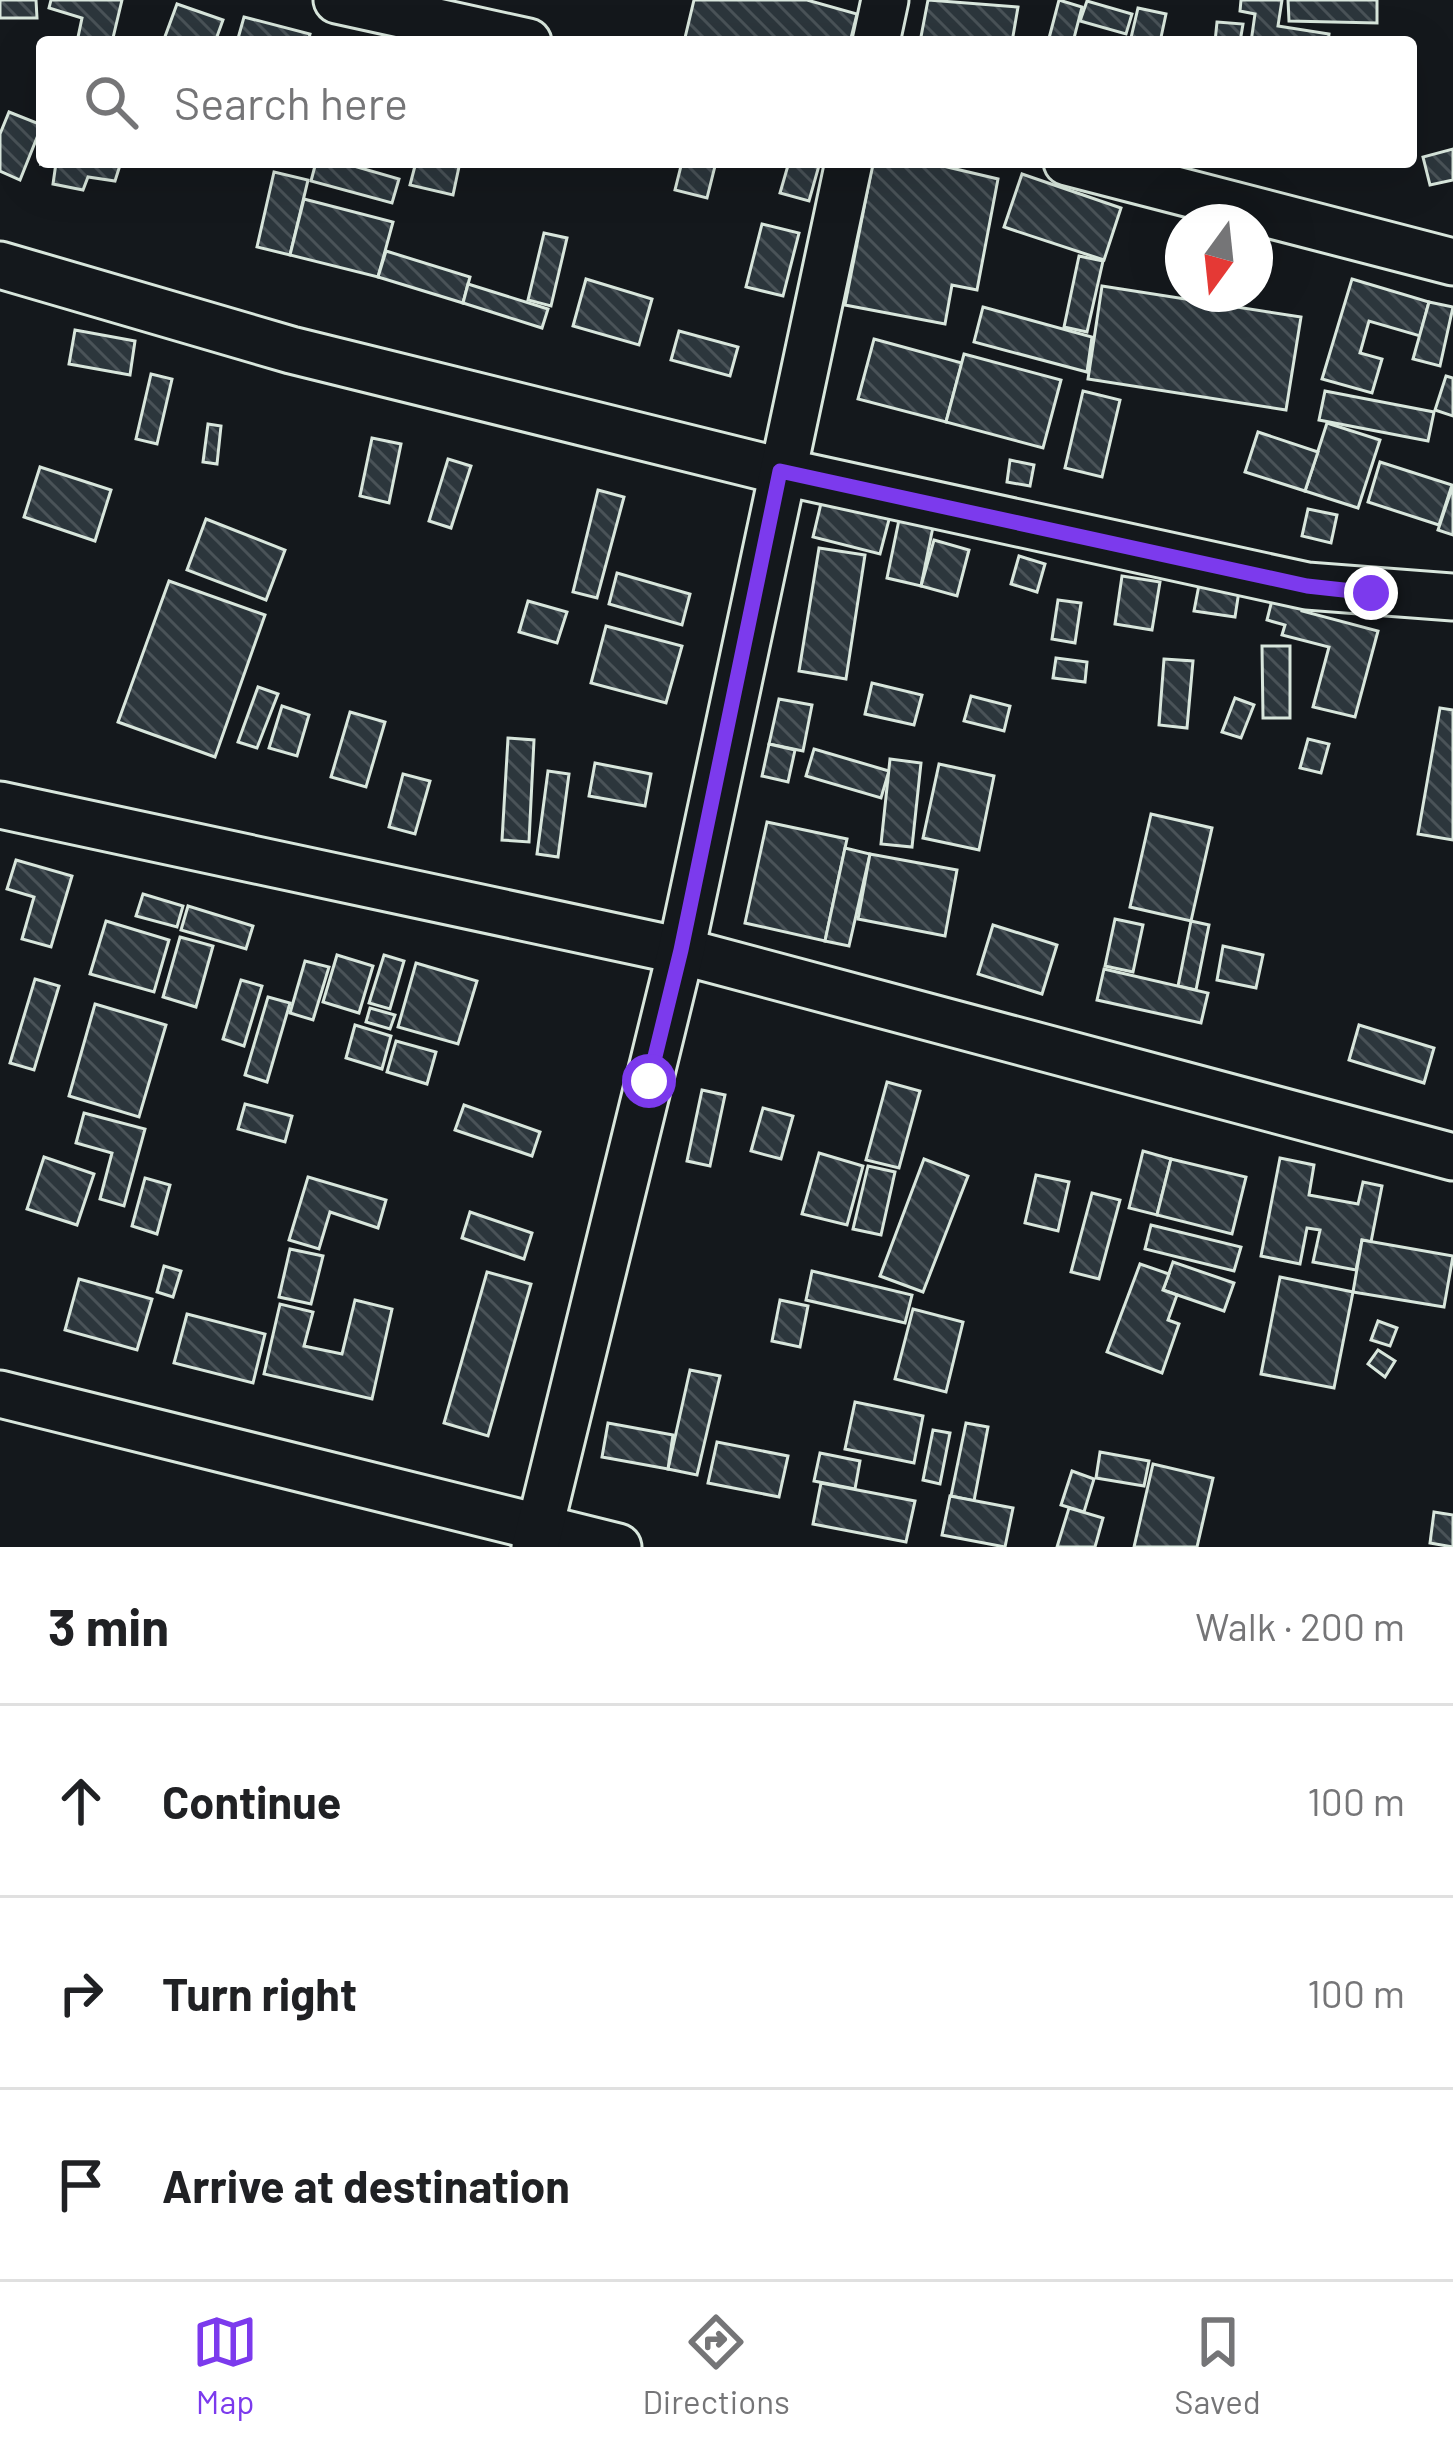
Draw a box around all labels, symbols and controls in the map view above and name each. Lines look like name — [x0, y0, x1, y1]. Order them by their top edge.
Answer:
search box — [36, 36, 1417, 168]
icon: search — [78, 69, 144, 135]
text: Search here — [174, 75, 408, 129]
north arrow — [1165, 204, 1273, 312]
route end — [1344, 566, 1398, 620]
route start — [622, 1054, 676, 1108]
text: 3 min — [48, 1595, 169, 1656]
text: Walk · 200 m — [1195, 1602, 1405, 1649]
icon: ahead — [48, 1768, 114, 1834]
text: Continue — [162, 1774, 341, 1828]
text: 100 m — [1307, 1777, 1405, 1824]
icon: right — [48, 1960, 114, 2026]
text: Turn right — [162, 1966, 357, 2020]
text: 100 m — [1307, 1969, 1405, 2016]
icon: arrive — [48, 2152, 114, 2218]
text: Arrive at destination — [162, 2158, 570, 2212]
tab: Map — [192, 2309, 258, 2421]
tab: Directions — [642, 2309, 790, 2421]
tab: Saved — [1174, 2309, 1261, 2421]

